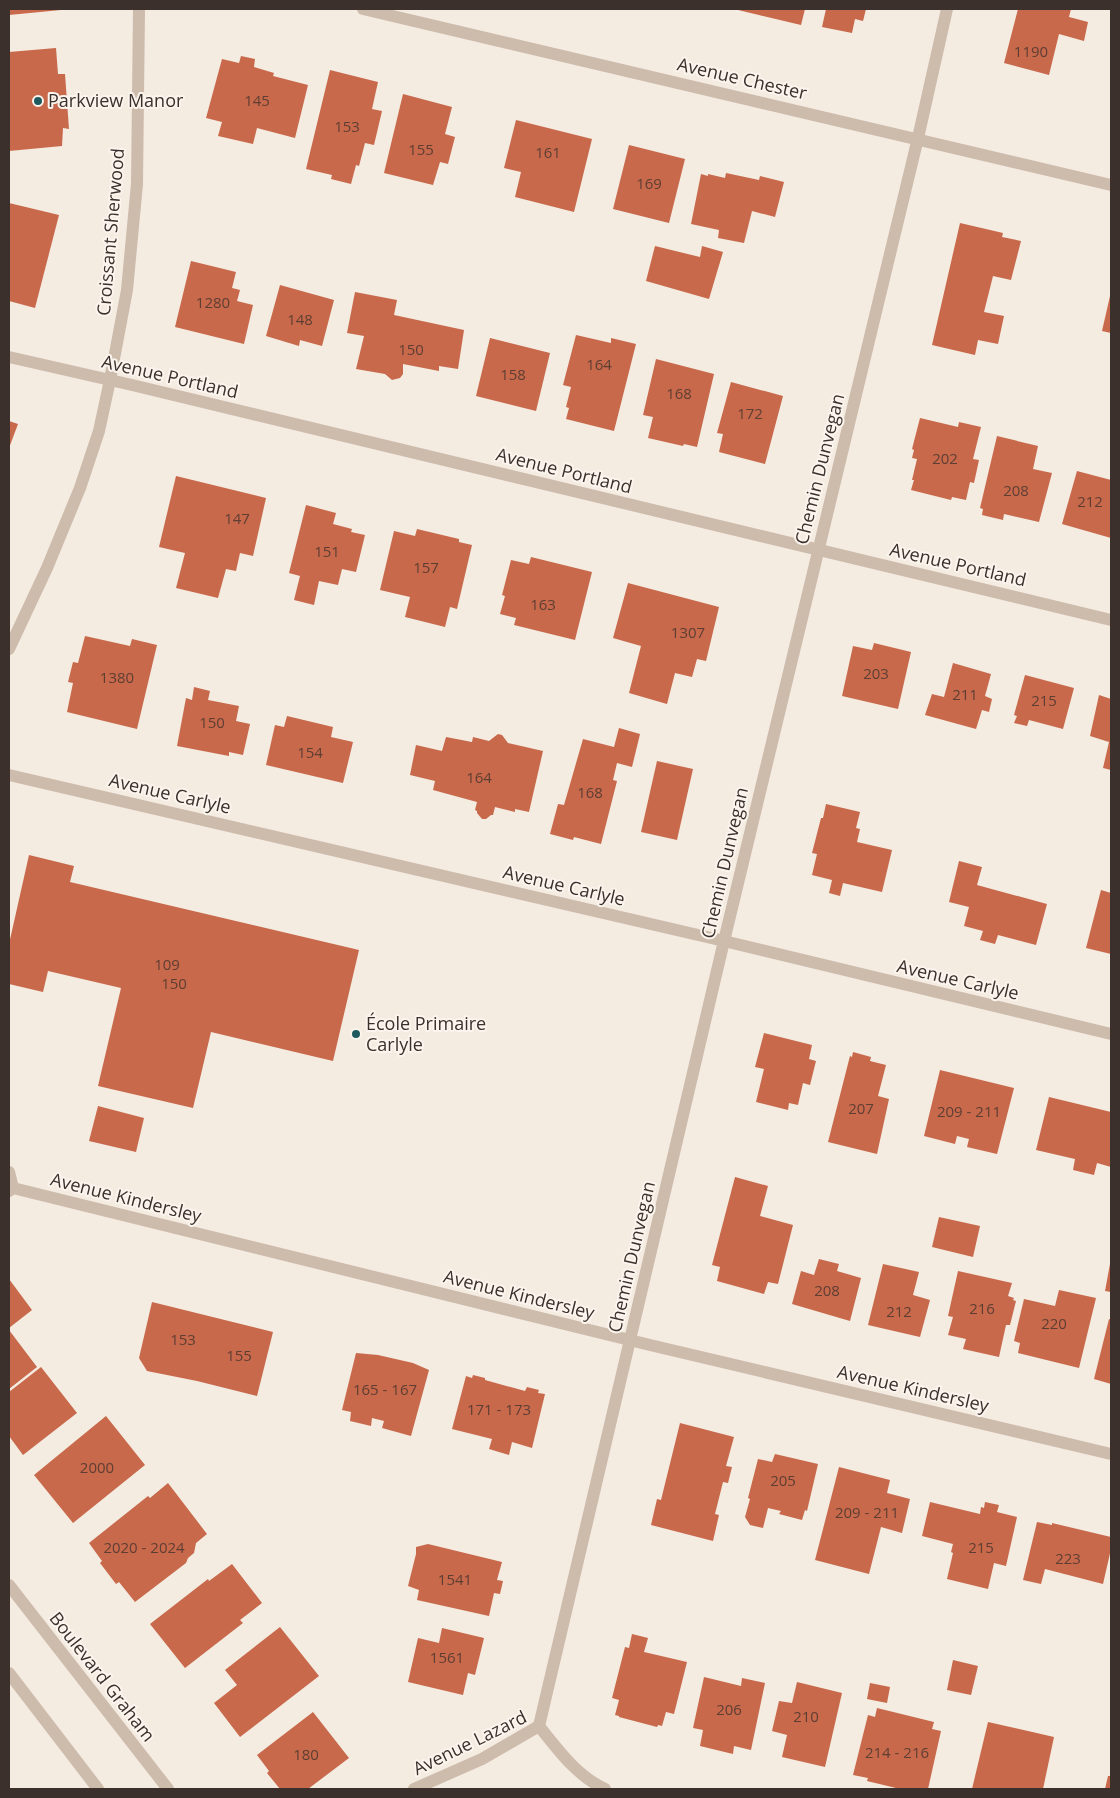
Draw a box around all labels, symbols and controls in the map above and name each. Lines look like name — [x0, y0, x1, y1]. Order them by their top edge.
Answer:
house number: 1190 — [1014, 41, 1048, 61]
street label: Avenue Chester — [675, 51, 810, 105]
place label: Parkview Manor — [48, 88, 184, 112]
house number: 145 — [244, 90, 270, 110]
marker: Parkview Manor — [32, 95, 44, 107]
house number: 153 — [334, 116, 360, 136]
house number: 155 — [408, 139, 434, 159]
house number: 161 — [535, 142, 561, 162]
street label: Croissant Sherwood — [91, 147, 129, 317]
house number: 169 — [636, 173, 662, 193]
house number: 1280 — [196, 292, 230, 312]
house number: 148 — [287, 309, 313, 329]
house number: 150 — [398, 339, 424, 359]
street label: Avenue Portland — [100, 349, 241, 403]
house number: 164 — [586, 354, 612, 374]
house number: 158 — [500, 364, 526, 384]
house number: 168 — [666, 383, 692, 403]
street label: Chemin Dunvegan — [789, 391, 849, 547]
house number: 172 — [737, 403, 763, 423]
street label: Avenue Portland — [494, 442, 635, 499]
house number: 202 — [932, 448, 958, 468]
house number: 208 — [1003, 480, 1029, 500]
house number: 212 — [1077, 491, 1103, 511]
house number: 147 — [224, 508, 250, 528]
street label: Avenue Portland — [888, 537, 1029, 591]
house number: 151 — [314, 541, 340, 561]
house number: 157 — [413, 557, 439, 577]
house number: 163 — [530, 594, 556, 614]
house number: 1307 — [671, 622, 705, 642]
house number: 203 — [863, 663, 889, 683]
house number: 1380 — [100, 667, 134, 687]
house number: 211 — [952, 684, 978, 704]
house number: 215 — [1031, 690, 1057, 710]
house number: 150 — [199, 712, 225, 732]
house number: 154 — [297, 742, 323, 762]
street label: Avenue Carlyle — [107, 767, 233, 819]
house number: 164 — [466, 767, 492, 787]
house number: 168 — [577, 782, 603, 802]
street label: Chemin Dunvegan — [695, 785, 753, 941]
street label: Avenue Carlyle — [501, 859, 627, 911]
street label: Avenue Carlyle — [895, 953, 1021, 1005]
house number: 109 — [154, 954, 180, 974]
house number: 150 — [161, 973, 187, 993]
place label: École Primaire Carlyle — [366, 1011, 486, 1056]
marker: École Primaire Carlyle — [350, 1028, 362, 1040]
house number: 207 — [848, 1098, 874, 1118]
house number: 209 - 211 — [937, 1101, 1001, 1121]
street label: Avenue Kindersley — [48, 1167, 205, 1228]
street label: Chemin Dunvegan — [602, 1179, 660, 1335]
street label: Avenue Kindersley — [441, 1264, 598, 1325]
house number: 208 — [814, 1280, 840, 1300]
house number: 216 — [969, 1298, 995, 1318]
house number: 212 — [886, 1301, 912, 1321]
house number: 220 — [1041, 1313, 1067, 1333]
house number: 153 — [170, 1329, 196, 1349]
house number: 155 — [226, 1345, 252, 1365]
street label: Avenue Kindersley — [835, 1359, 992, 1417]
house number: 165 - 167 — [353, 1379, 417, 1399]
house number: 171 - 173 — [467, 1399, 531, 1419]
house number: 2000 — [80, 1457, 114, 1477]
house number: 205 — [770, 1470, 796, 1490]
house number: 209 - 211 — [835, 1502, 899, 1522]
house number: 2020 - 2024 — [103, 1537, 185, 1557]
house number: 215 — [968, 1537, 994, 1557]
house number: 223 — [1055, 1548, 1081, 1568]
house number: 1541 — [438, 1569, 472, 1589]
street label: Boulevard Graham — [45, 1607, 161, 1746]
house number: 1561 — [430, 1647, 464, 1667]
house number: 206 — [716, 1699, 742, 1719]
street label: Avenue Lazard — [409, 1704, 530, 1780]
house number: 210 — [793, 1706, 819, 1726]
house number: 214 - 216 — [865, 1742, 929, 1762]
house number: 180 — [293, 1744, 319, 1764]

